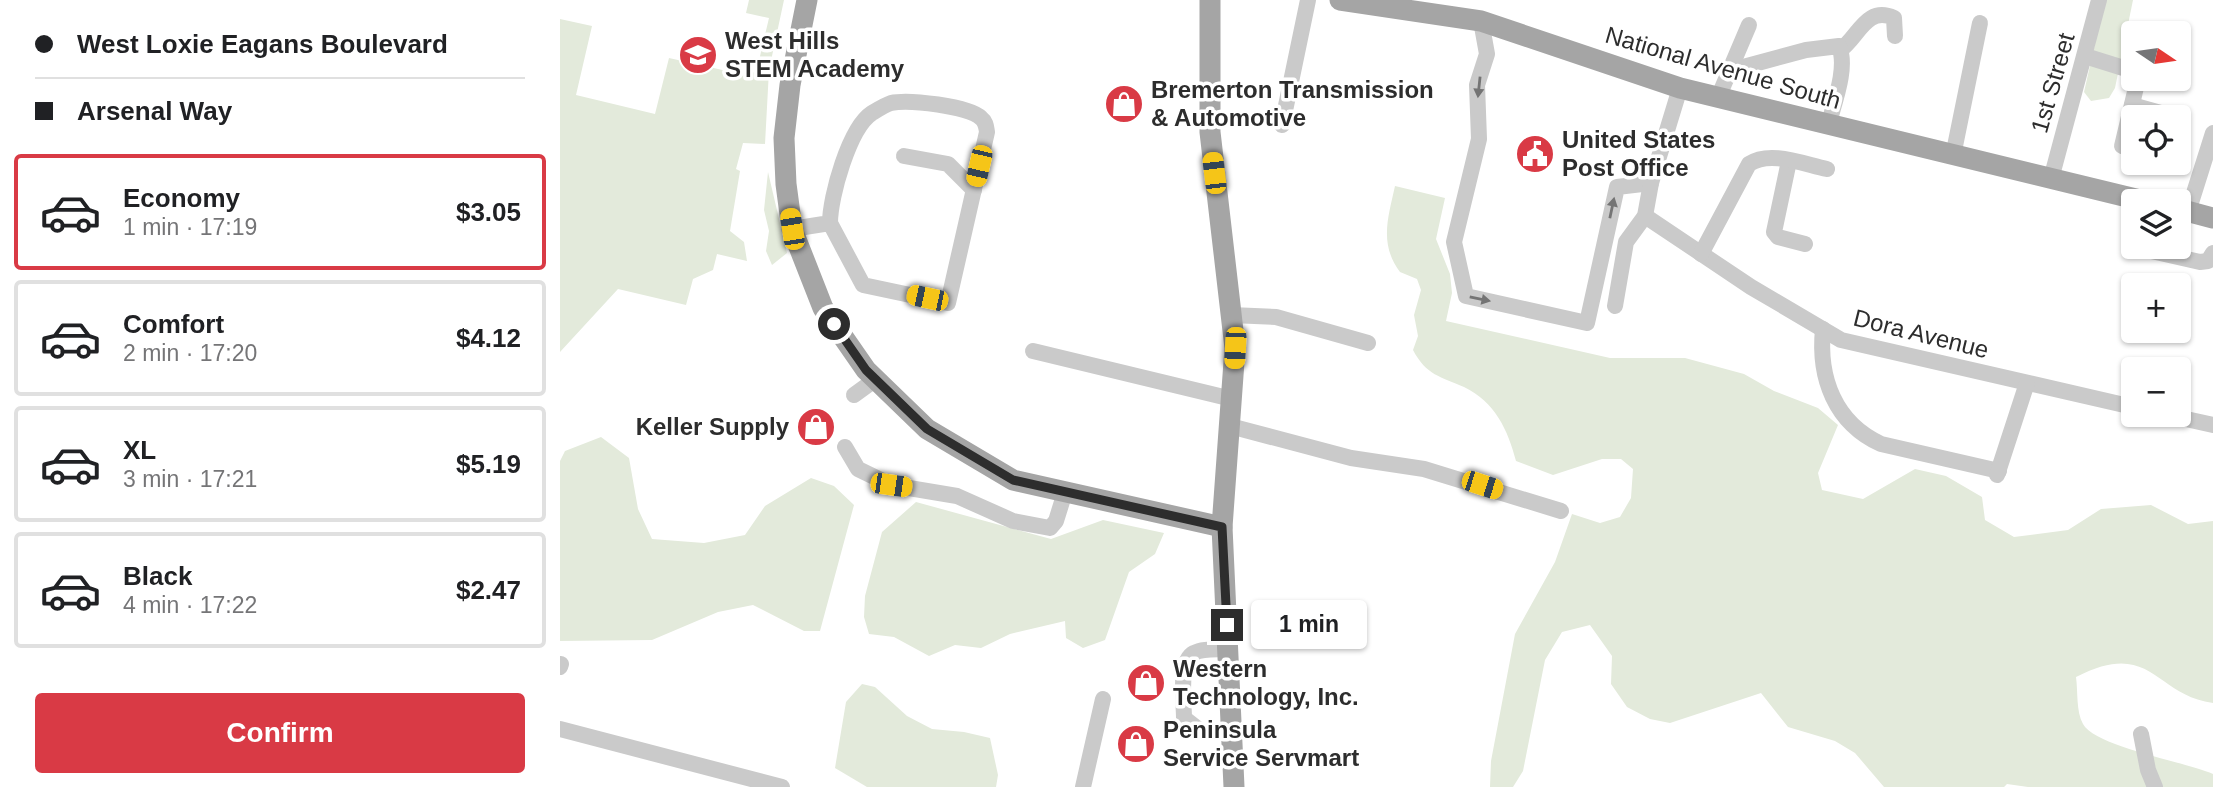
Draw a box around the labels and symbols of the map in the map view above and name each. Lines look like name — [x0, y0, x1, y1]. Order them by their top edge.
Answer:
street label: National Avenue South — [1602, 21, 1844, 114]
north arrow — [2121, 21, 2191, 91]
place label: West Hills STEM Academy — [725, 27, 905, 82]
street label: 1st Street — [2025, 29, 2080, 136]
school or university icon: West Hills STEM Academy — [677, 34, 719, 76]
place label: Bremerton Transmission & Automotive — [1151, 76, 1434, 131]
one-way arrow — [1473, 76, 1484, 98]
shop icon: Bremerton Transmission & Automotive — [1103, 83, 1145, 125]
place label: United States Post Office — [1562, 126, 1715, 181]
public building icon: United States Post Office — [1514, 133, 1556, 175]
car — [965, 143, 994, 189]
car — [1202, 151, 1227, 195]
one-way arrow — [1607, 197, 1618, 219]
car — [779, 207, 806, 251]
car — [905, 283, 950, 313]
one-way arrow — [1469, 294, 1491, 305]
street label: Dora Avenue — [1851, 304, 1991, 363]
route start — [818, 308, 850, 340]
car — [1224, 326, 1247, 370]
shop icon: Keller Supply — [795, 406, 837, 448]
place label: Keller Supply — [636, 413, 790, 440]
car — [1459, 469, 1506, 501]
car — [869, 472, 914, 498]
callout: 1 min — [1252, 600, 1367, 650]
route end — [1211, 609, 1243, 641]
place label: Western Technology, Inc. — [1173, 655, 1359, 710]
shop icon: Western Technology, Inc. — [1125, 662, 1167, 704]
place label: Peninsula Service Servmart — [1163, 716, 1359, 771]
shop icon: Peninsula Service Servmart — [1115, 723, 1157, 765]

